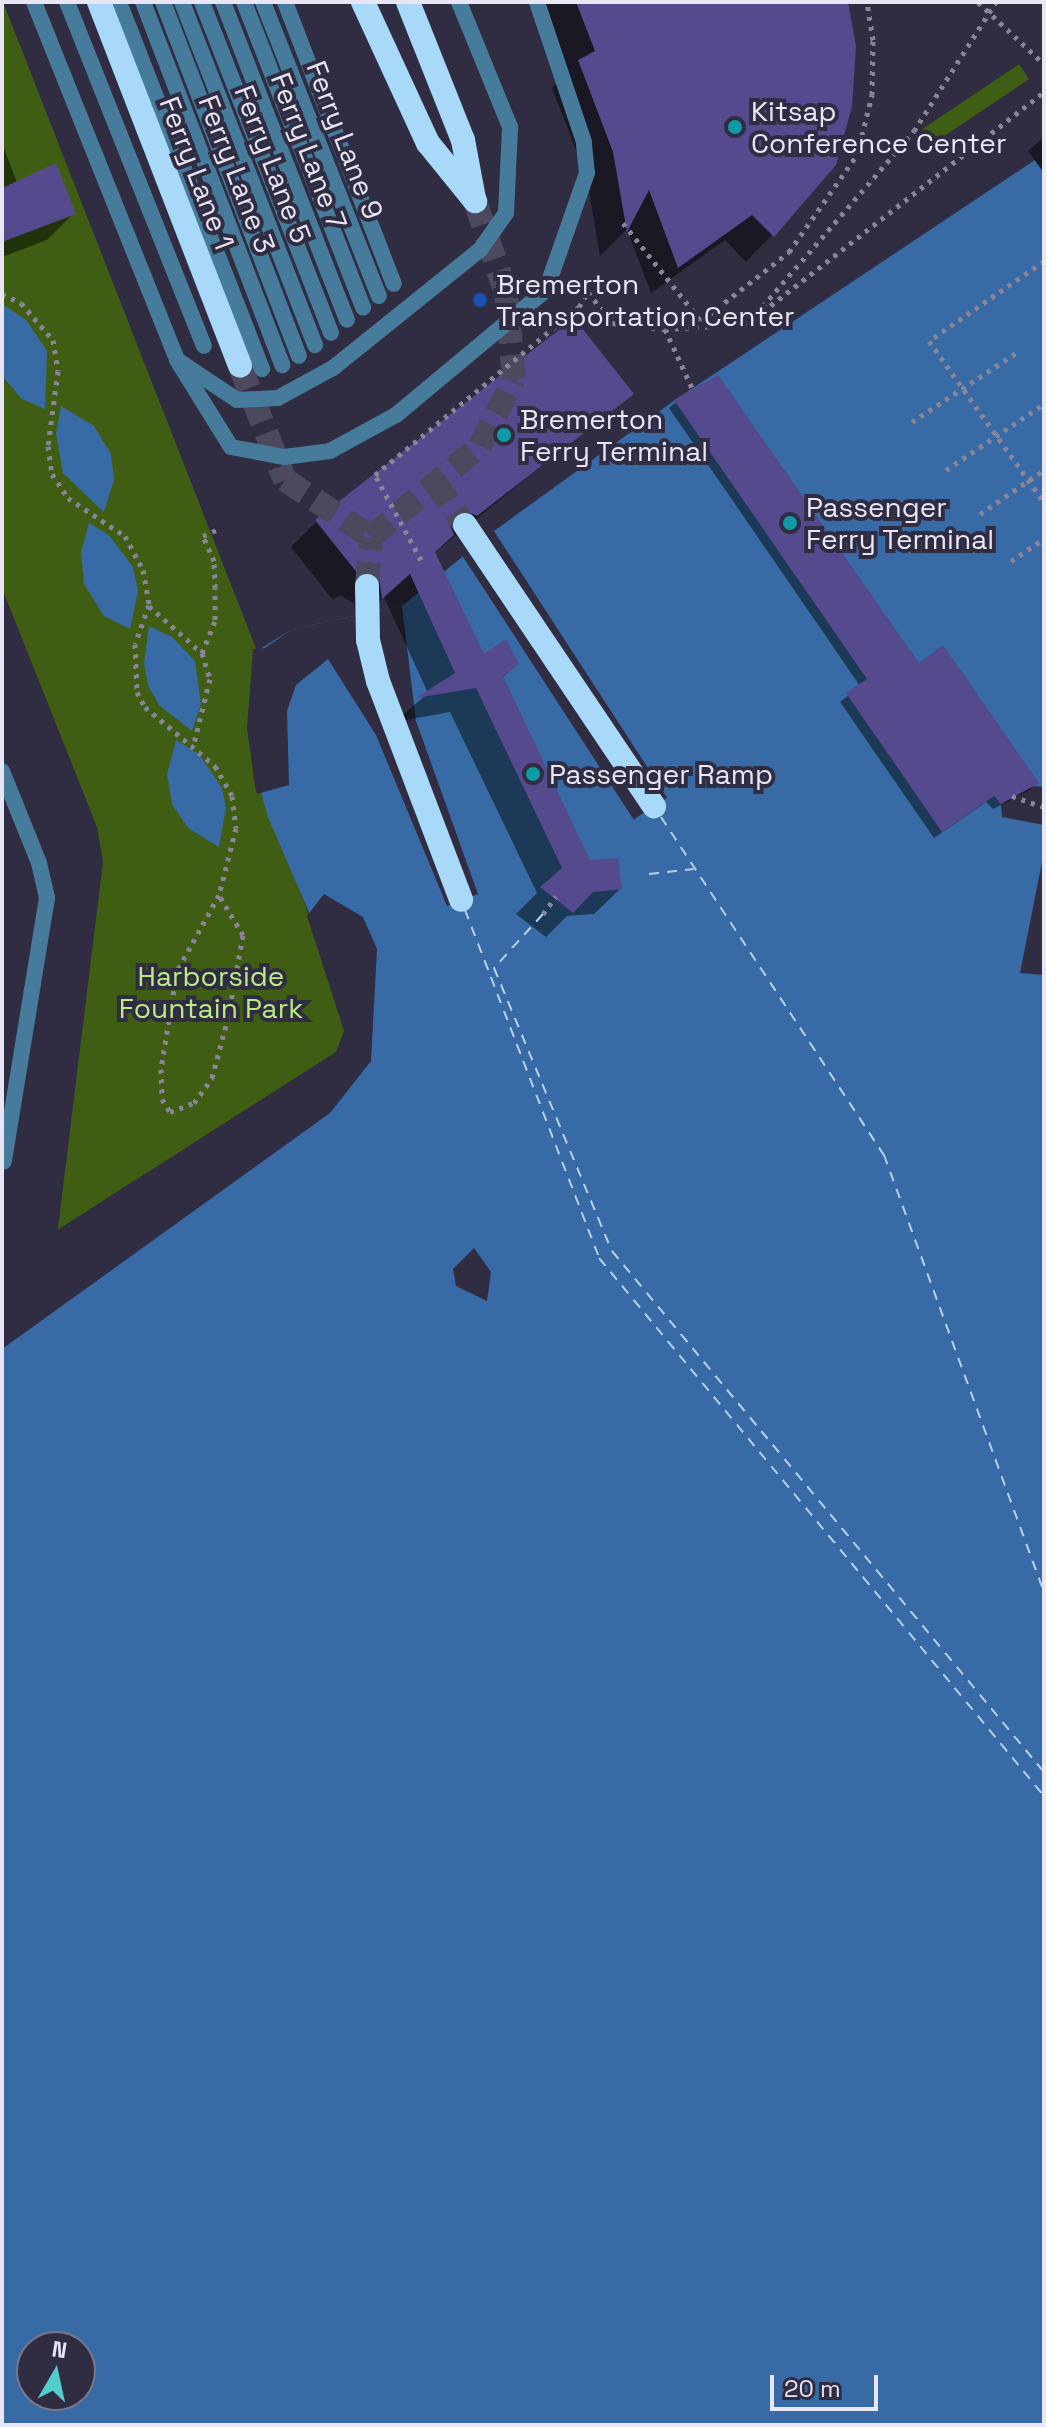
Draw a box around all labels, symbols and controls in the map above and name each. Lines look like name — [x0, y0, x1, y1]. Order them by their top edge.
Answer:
street label: Ferry Lane 9 — [299, 56, 391, 224]
street label: Ferry Lane 7 — [264, 68, 354, 234]
street label: Ferry Lane 5 — [228, 80, 318, 248]
street label: Ferry Lane 3 — [192, 90, 282, 258]
street label: Ferry Lane 1 — [152, 92, 242, 254]
place label: Kitsap Conference Center — [751, 94, 1006, 160]
marker: Kitsap Conference Center — [726, 118, 744, 136]
place label: Bremerton Transportation Center — [496, 267, 795, 333]
marker: Bremerton Transportation Center — [471, 291, 489, 309]
place label: Bremerton Ferry Terminal — [520, 402, 709, 468]
marker: Bremerton Ferry Terminal — [495, 426, 513, 444]
place label: Passenger Ferry Terminal — [806, 490, 995, 556]
marker: Passenger Ferry Terminal — [781, 514, 799, 532]
place label: Passenger Ramp — [549, 757, 773, 791]
marker: Passenger Ramp — [524, 765, 542, 783]
park label: Harborside Fountain Park — [119, 959, 303, 1025]
north arrow — [16, 2331, 96, 2411]
text: N — [50, 2334, 69, 2364]
scale bar — [774, 2359, 882, 2409]
text: 20 m — [784, 2373, 841, 2404]

